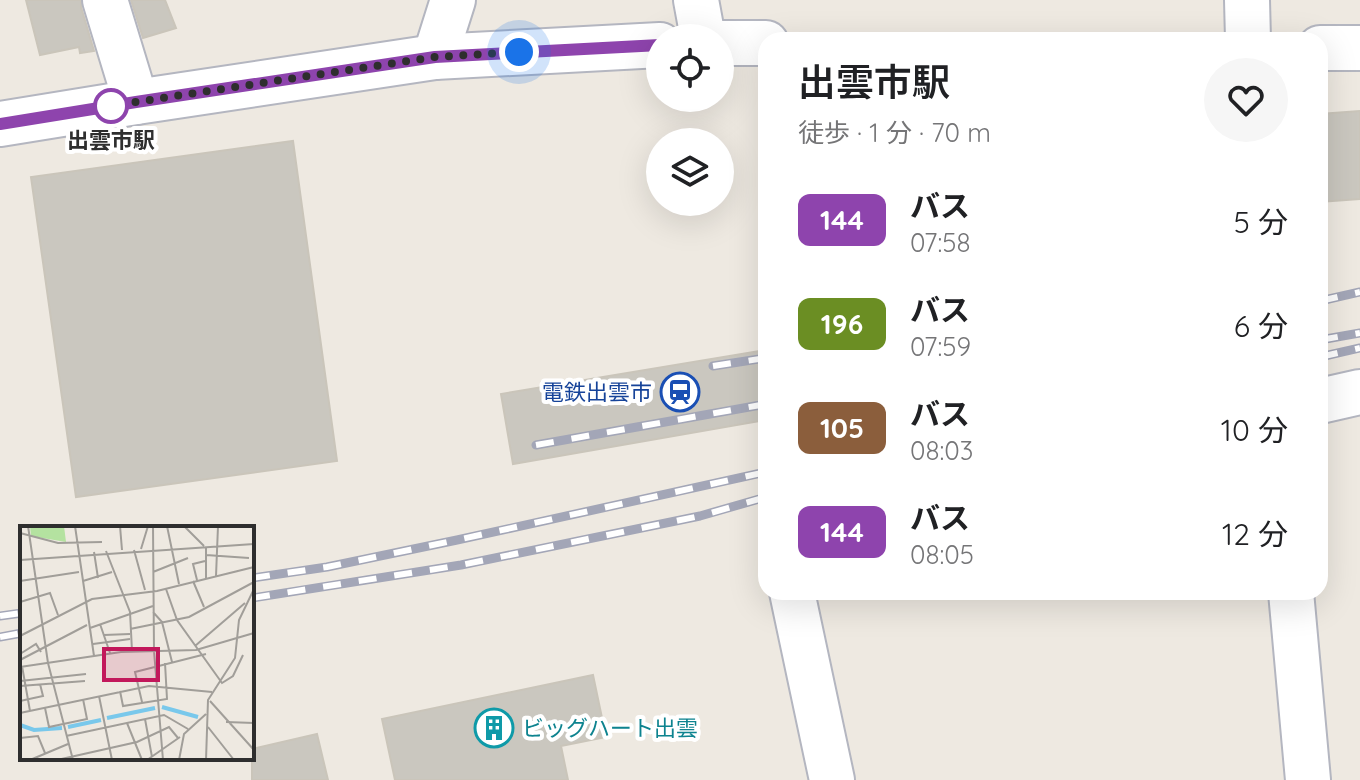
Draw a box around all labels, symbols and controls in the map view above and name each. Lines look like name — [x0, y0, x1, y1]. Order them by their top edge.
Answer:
map controls — [646, 24, 734, 216]
button: locate — [646, 24, 734, 112]
your location — [499, 32, 539, 72]
text: 出雲市駅 — [798, 58, 950, 106]
button: heart — [1204, 58, 1288, 142]
marker: 出雲市駅 — [94, 89, 128, 123]
text: 徒歩 · 1 分 · 70 m — [798, 116, 991, 149]
place label: 出雲市駅 — [67, 126, 155, 154]
button: layers — [646, 128, 734, 216]
text: バス — [910, 187, 970, 225]
text: 144 — [820, 202, 864, 237]
text: 5 分 — [1233, 203, 1288, 241]
text: 07:58 — [910, 226, 970, 259]
text: バス — [910, 291, 970, 329]
text: 196 — [821, 306, 863, 341]
text: 6 分 — [1234, 307, 1288, 345]
text: 07:59 — [910, 330, 971, 363]
station icon: 電鉄出雲市 — [659, 371, 701, 413]
place label: 電鉄出雲市 — [542, 378, 652, 406]
text: バス — [910, 395, 970, 433]
text: 105 — [820, 410, 864, 445]
text: 10 分 — [1221, 411, 1288, 449]
text: 08:03 — [910, 434, 973, 467]
text: バス — [910, 499, 970, 537]
text: 144 — [820, 514, 864, 549]
text: 12 分 — [1222, 515, 1288, 553]
inset map — [20, 526, 254, 760]
text: 08:05 — [910, 538, 974, 571]
building icon: ビッグハート出雲 — [473, 707, 515, 749]
place label: ビッグハート出雲 — [522, 714, 698, 742]

